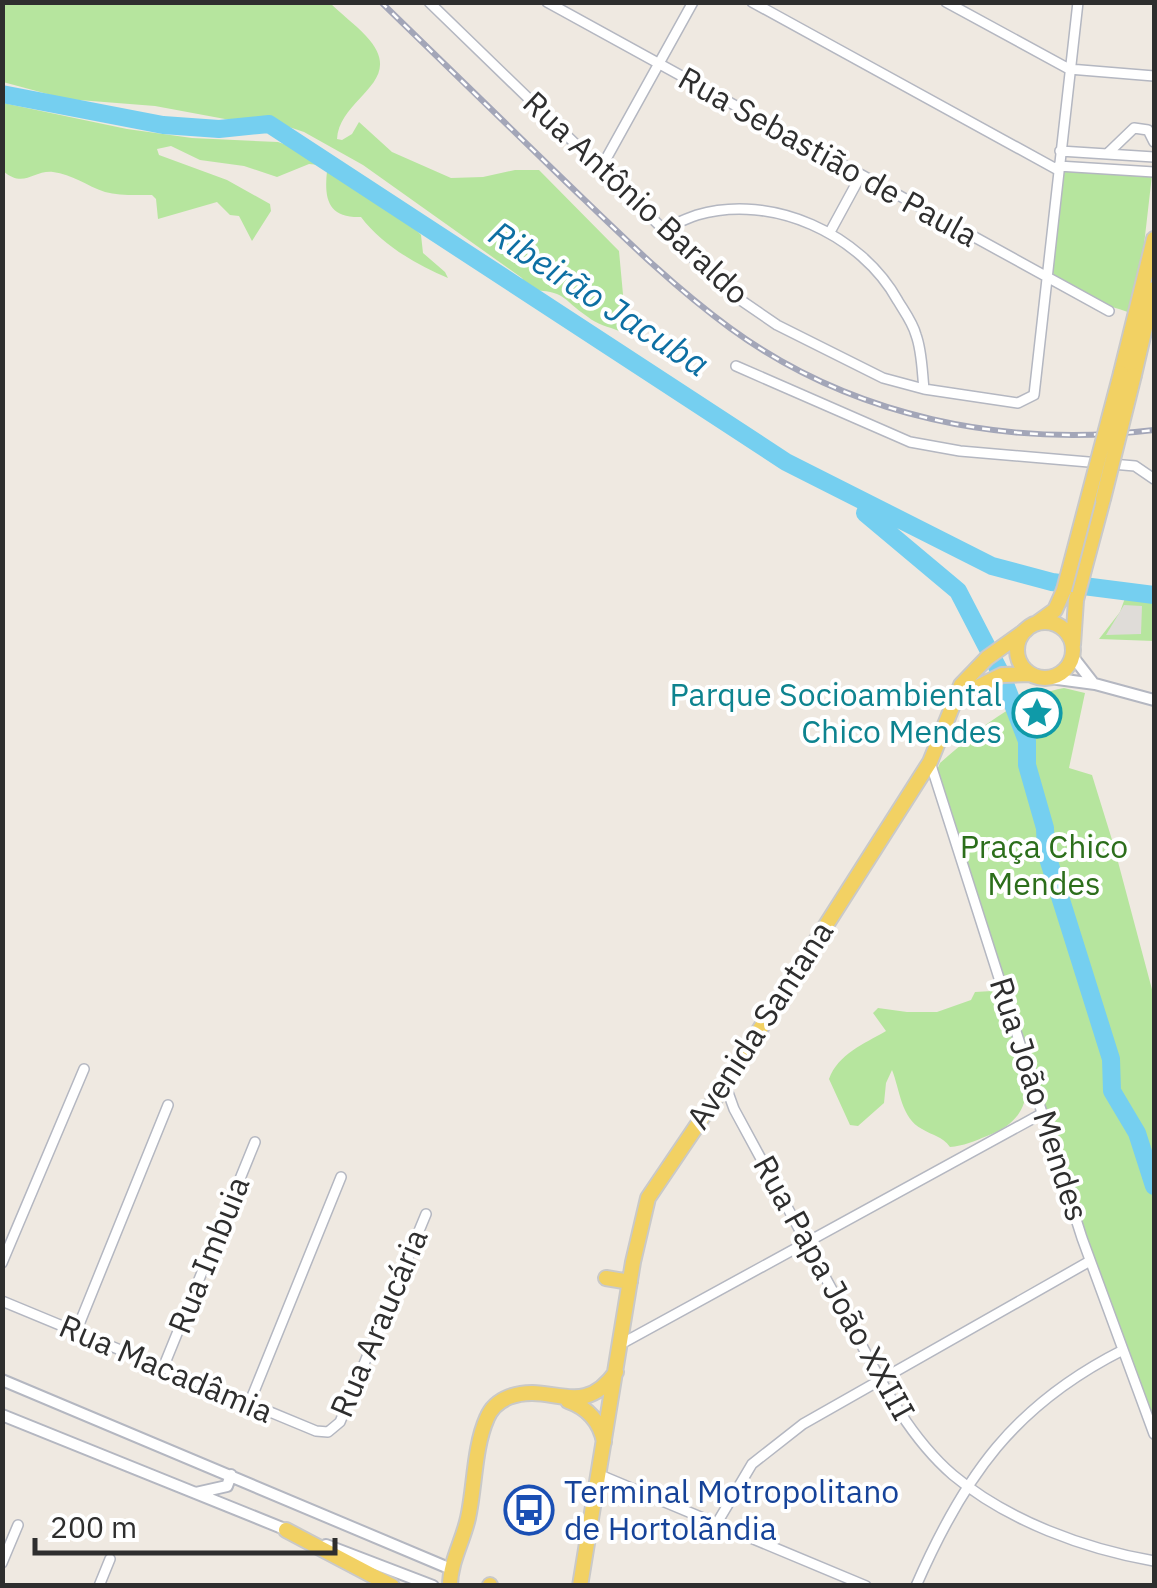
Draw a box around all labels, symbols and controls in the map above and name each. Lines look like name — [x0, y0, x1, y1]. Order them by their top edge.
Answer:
street label: Rua Sebastião de Paula — [671, 56, 986, 256]
street label: Rua Antônio Baraldo — [515, 81, 759, 313]
water label: Ribeirão Jacuba — [481, 210, 718, 387]
place label: Parque Socioambiental Chico Mendes — [670, 673, 1002, 752]
place icon: Parque Socioambiental Chico Mendes — [1011, 687, 1063, 739]
park label: Praça Chico Mendes — [960, 825, 1128, 904]
street label: Avenida Santana — [676, 912, 842, 1136]
street label: Rua João Mendes — [981, 972, 1099, 1226]
street label: Rua Papa João XXIII — [744, 1147, 925, 1428]
street label: Rua Imbuia — [158, 1170, 259, 1339]
street label: Rua Araucária — [320, 1222, 437, 1423]
street label: Rua Macadâmia — [53, 1304, 280, 1432]
place label: Terminal Motropolitano de Hortolãndia — [564, 1470, 899, 1549]
bus stop icon: Terminal Motropolitano de Hortolãndia — [503, 1484, 555, 1536]
scale bar — [35, 1493, 335, 1555]
text: 200 m — [50, 1507, 137, 1546]

